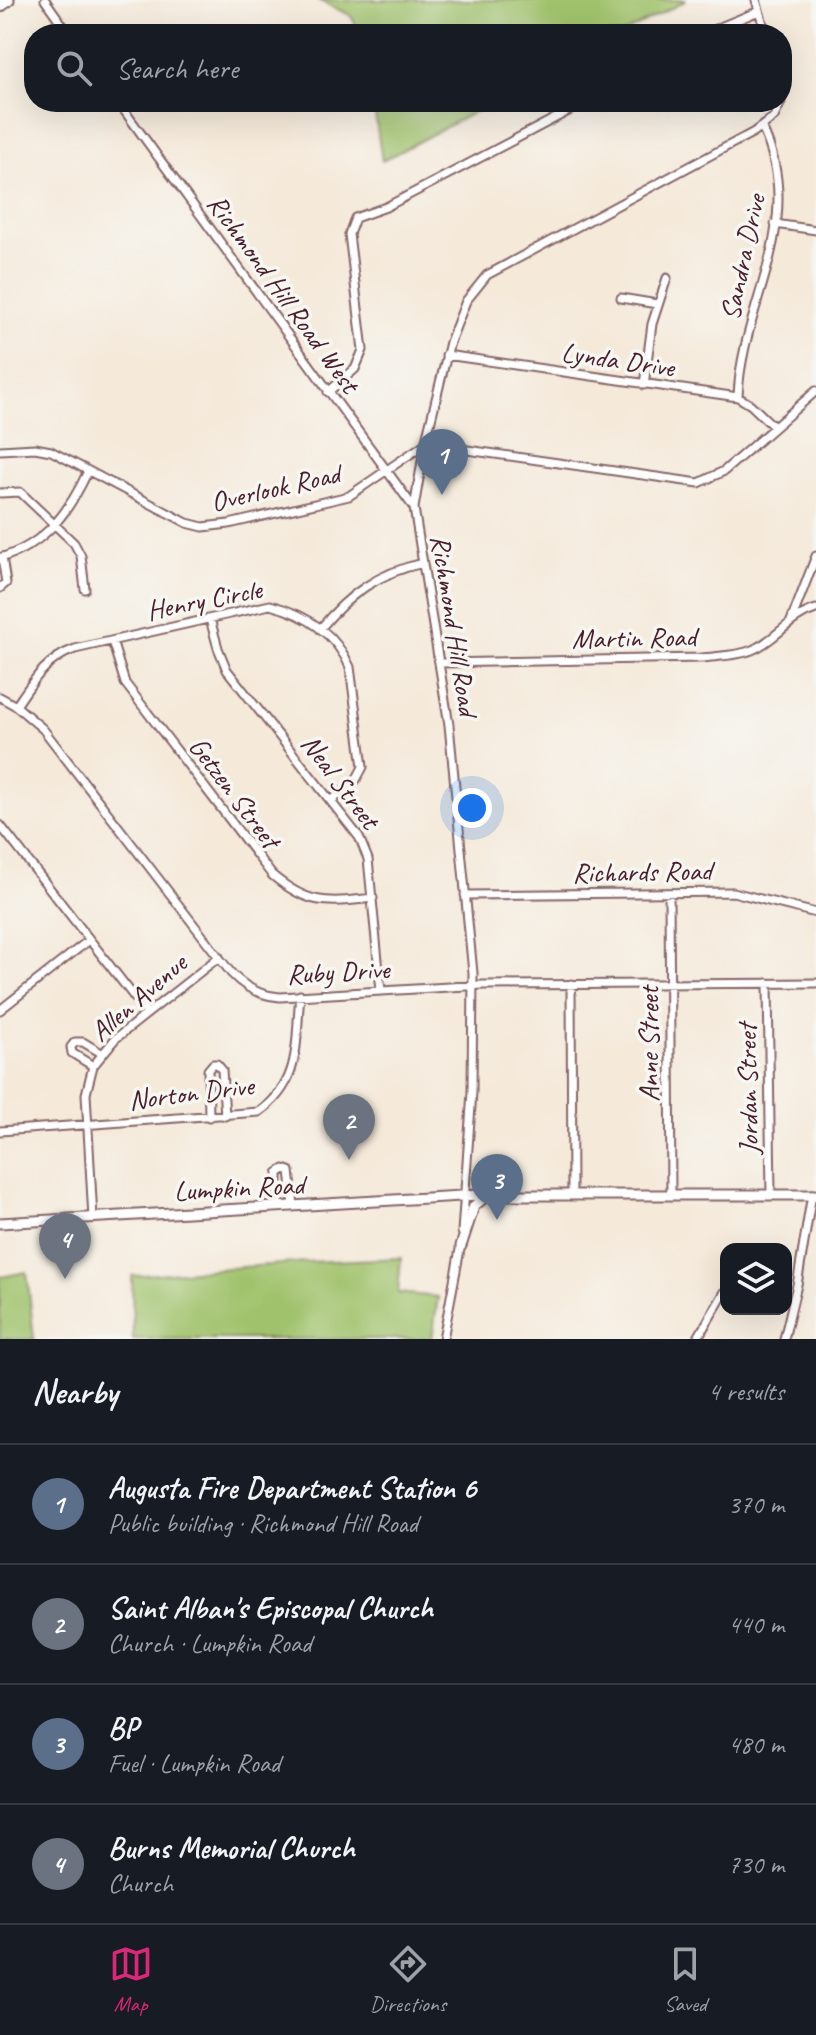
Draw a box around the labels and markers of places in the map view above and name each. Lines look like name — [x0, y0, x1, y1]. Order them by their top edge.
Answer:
pin: 1 — [416, 429, 468, 495]
pin: 2 — [323, 1094, 375, 1160]
pin: 3 — [471, 1154, 523, 1220]
pin: 4 — [39, 1213, 91, 1279]

